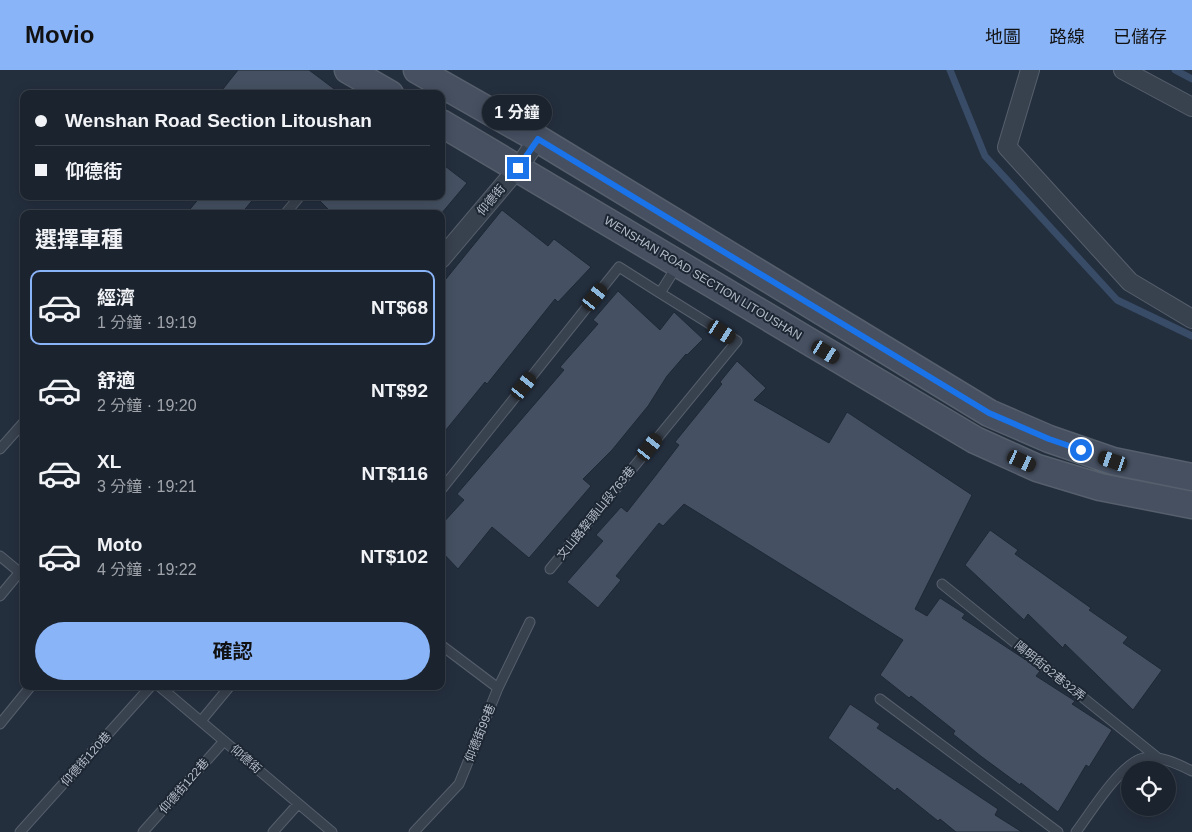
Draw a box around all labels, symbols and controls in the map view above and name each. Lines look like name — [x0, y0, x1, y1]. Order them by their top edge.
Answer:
text: Movio — [25, 21, 94, 48]
text: 地圖 — [985, 27, 1021, 47]
text: 路線 — [1049, 27, 1085, 47]
text: 已儲存 — [1113, 27, 1167, 47]
callout: 1 分鐘 — [483, 96, 553, 131]
text: 1 分鐘 — [494, 104, 540, 121]
text: Wenshan Road Section Litoushan — [65, 110, 372, 131]
route end — [507, 157, 529, 179]
text: 仰德街 — [65, 161, 122, 182]
street label: 仰德街 — [474, 182, 508, 218]
street label: WENSHAN ROAD SECTION LITOUSHAN — [602, 213, 804, 343]
text: 選擇車種 — [35, 227, 123, 252]
car — [579, 281, 610, 313]
icon: car — [37, 285, 82, 330]
text: 經濟 — [97, 287, 135, 308]
text: NT$68 — [371, 297, 428, 318]
text: 1 分鐘 · 19:19 — [97, 314, 197, 331]
car — [705, 318, 738, 346]
car — [809, 338, 842, 366]
icon: car — [37, 368, 82, 413]
text: 舒適 — [97, 370, 135, 391]
car — [508, 370, 539, 402]
text: NT$92 — [371, 380, 428, 401]
text: 2 分鐘 · 19:20 — [97, 397, 197, 414]
car — [634, 431, 665, 463]
route start — [1070, 439, 1092, 461]
car — [1005, 448, 1038, 474]
car — [1096, 449, 1129, 473]
icon: car — [37, 451, 82, 496]
text: XL — [97, 451, 121, 472]
text: NT$116 — [361, 463, 428, 484]
street label: 文山路犂頭山段763巷 — [554, 464, 638, 562]
text: 3 分鐘 · 19:21 — [97, 478, 197, 495]
icon: car — [37, 534, 82, 579]
text: Moto — [97, 534, 142, 555]
text: NT$102 — [360, 546, 428, 567]
text: 4 分鐘 · 19:22 — [97, 561, 197, 578]
button: 確認 — [35, 622, 430, 680]
street label: 陽明街62巷32弄 — [1012, 638, 1088, 704]
street label: 仰德街99巷 — [462, 702, 498, 764]
street label: 仰德街120巷 — [58, 729, 114, 789]
street label: 仰德街 — [228, 742, 264, 776]
street label: 仰德街122巷 — [156, 756, 212, 816]
map controls — [1121, 761, 1176, 816]
button: locate — [1121, 761, 1176, 816]

